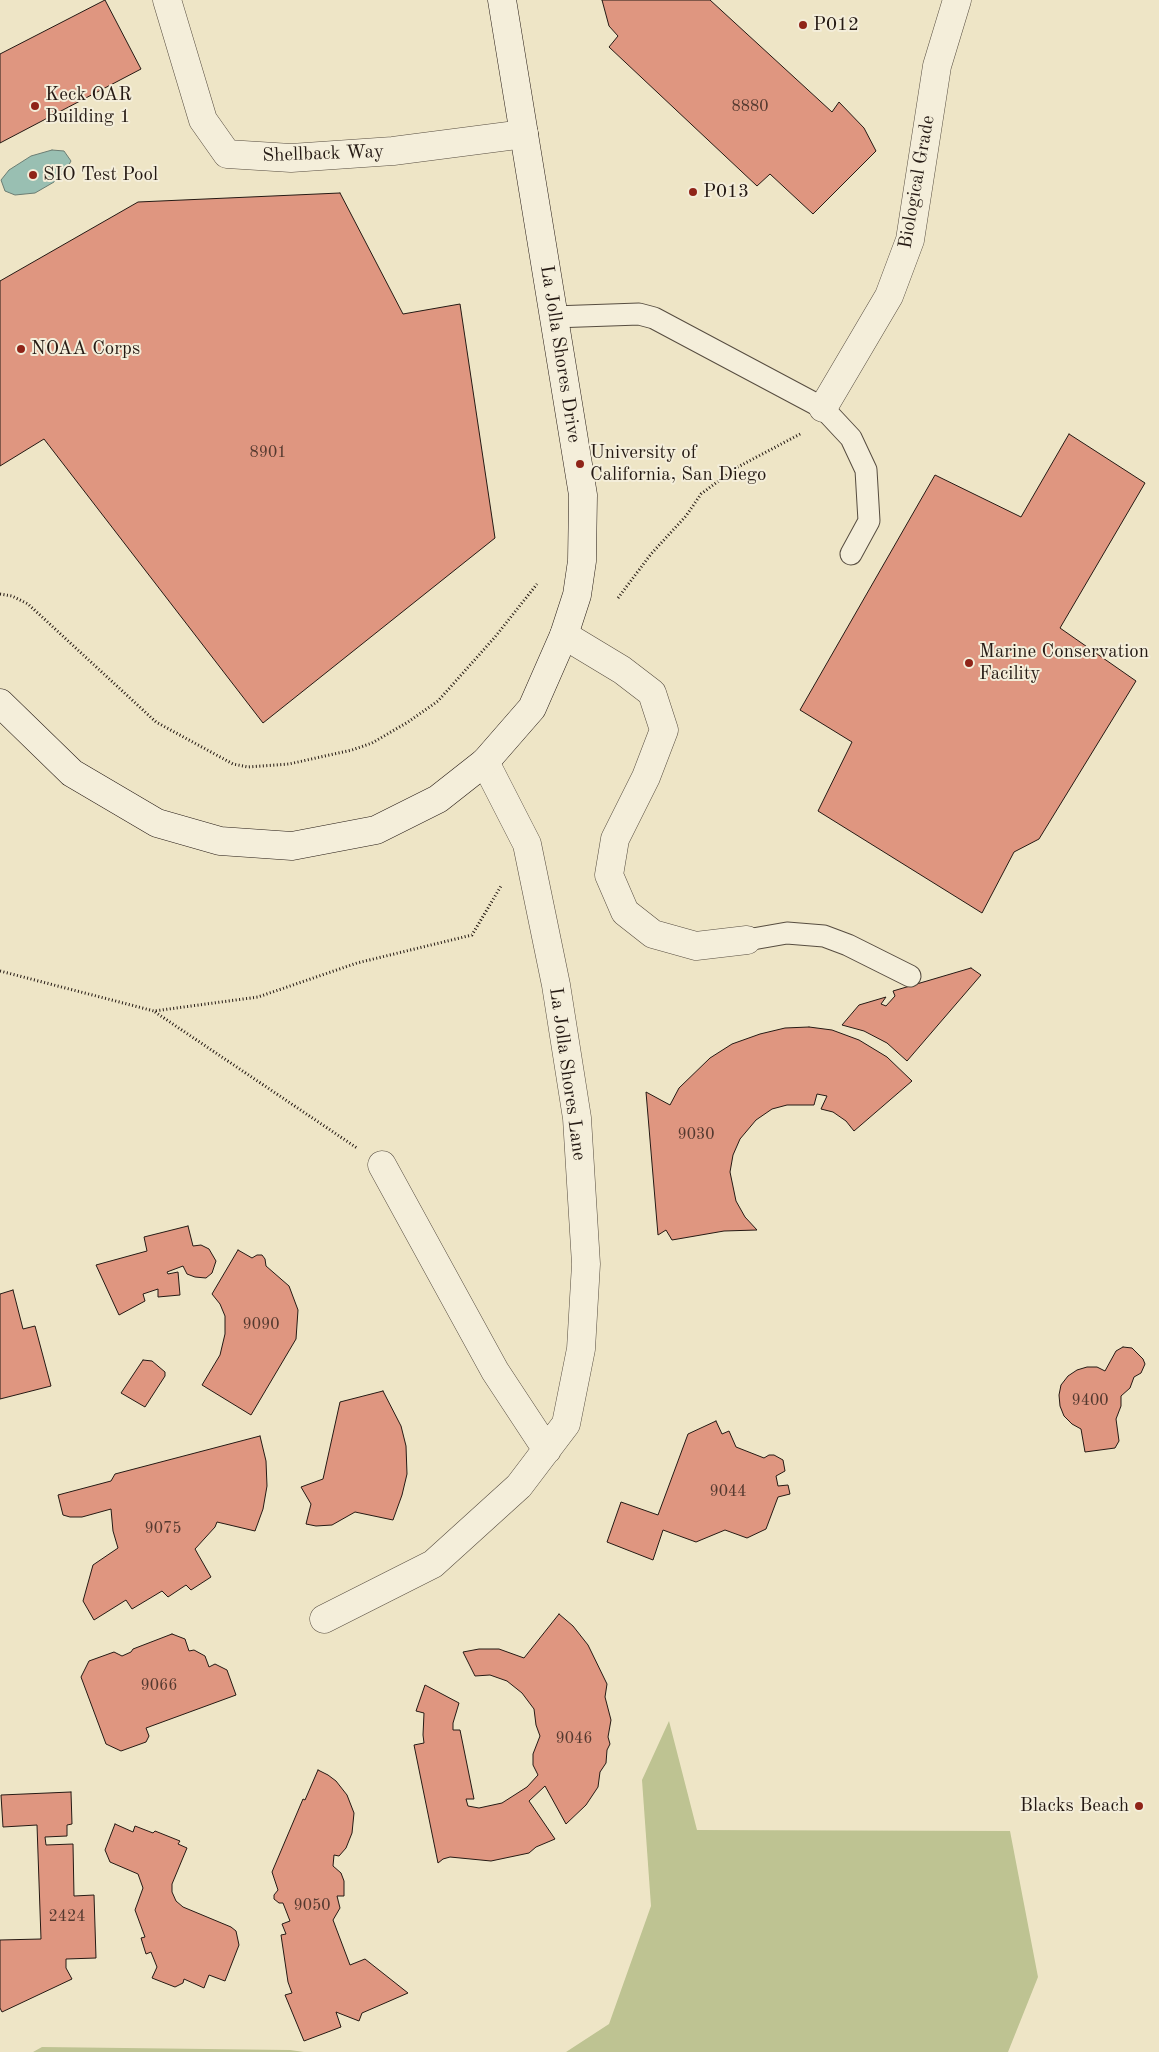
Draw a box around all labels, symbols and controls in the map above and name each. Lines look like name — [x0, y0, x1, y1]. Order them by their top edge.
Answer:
place label: P012 — [813, 14, 859, 36]
marker: P012 — [797, 19, 809, 31]
place label: Keck OAR Building 1 — [45, 84, 132, 128]
house number: 8880 — [731, 97, 769, 117]
marker: Keck OAR Building 1 — [29, 100, 41, 112]
street label: Biological Grade — [894, 113, 940, 251]
street label: Shellback Way — [262, 140, 384, 168]
place label: SIO Test Pool — [43, 164, 158, 186]
marker: SIO Test Pool — [27, 169, 39, 181]
place label: P013 — [703, 181, 749, 203]
marker: P013 — [687, 186, 699, 198]
street label: La Jolla Shores Drive — [535, 264, 585, 444]
place label: NOAA Corps — [31, 338, 140, 360]
marker: NOAA Corps — [15, 343, 27, 355]
place label: University of California, San Diego — [590, 442, 766, 486]
house number: 8901 — [249, 443, 287, 463]
marker: University of California, San Diego — [574, 458, 586, 470]
place label: Marine Conservation Facility — [979, 641, 1149, 685]
marker: Marine Conservation Facility — [963, 657, 975, 669]
street label: La Jolla Shores Lane — [544, 986, 590, 1162]
house number: 9030 — [677, 1125, 715, 1145]
house number: 9090 — [242, 1315, 280, 1335]
house number: 9400 — [1071, 1391, 1109, 1411]
house number: 9044 — [709, 1482, 747, 1502]
house number: 9075 — [144, 1519, 182, 1539]
house number: 9066 — [140, 1676, 178, 1696]
house number: 9046 — [555, 1729, 593, 1749]
place label: Blacks Beach — [1020, 1795, 1129, 1817]
marker: Blacks Beach — [1133, 1800, 1145, 1812]
house number: 9050 — [293, 1896, 331, 1916]
house number: 2424 — [48, 1907, 86, 1927]

